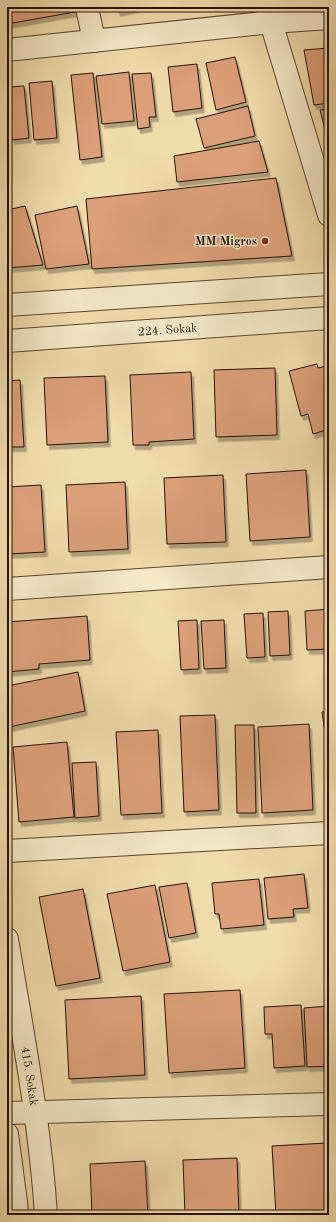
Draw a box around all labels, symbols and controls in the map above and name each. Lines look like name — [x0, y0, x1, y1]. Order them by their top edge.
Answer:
place label: MM Migros — [195, 236, 257, 248]
marker: MM Migros — [260, 236, 270, 246]
street label: 224. Sokak — [138, 322, 198, 339]
street label: 415. Sokak — [18, 1046, 39, 1107]

